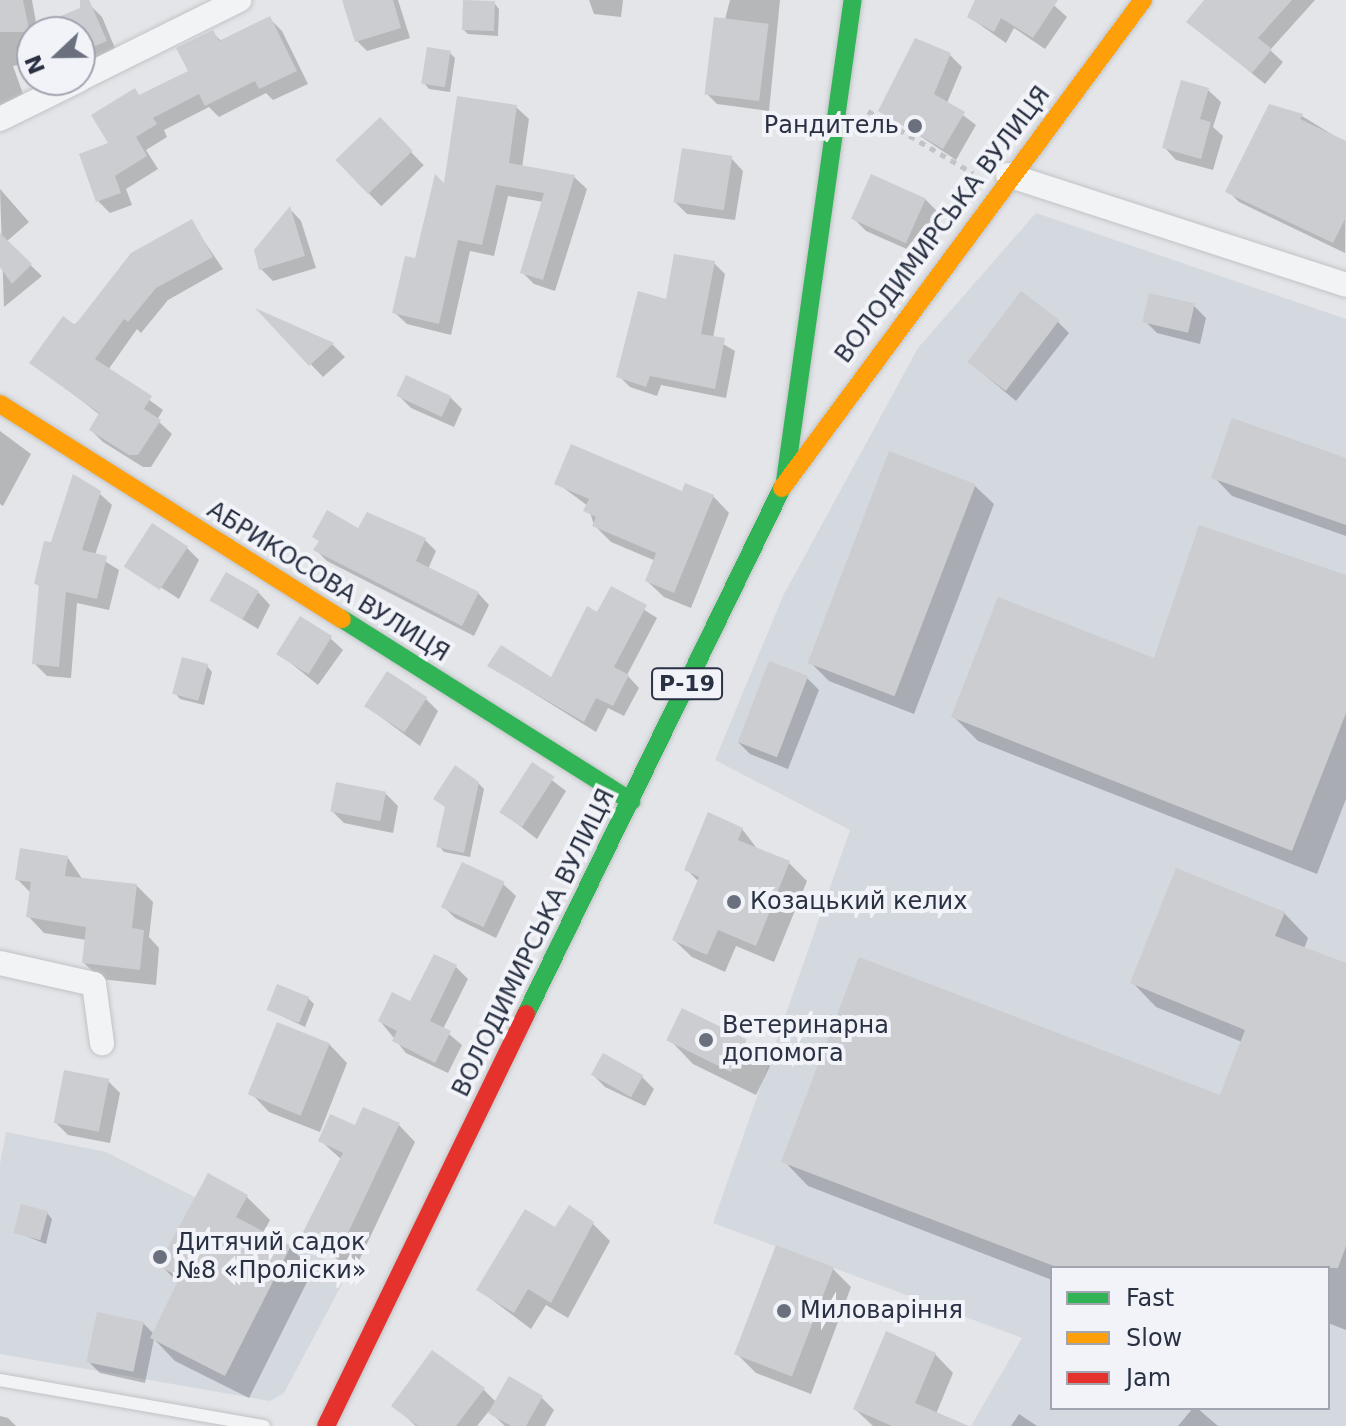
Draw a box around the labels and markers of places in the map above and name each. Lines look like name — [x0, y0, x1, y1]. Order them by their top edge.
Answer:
place label: Рандитель — [764, 112, 899, 140]
marker: Рандитель — [906, 117, 924, 135]
place label: Козацький келих — [750, 888, 967, 916]
marker: Козацький келих — [725, 893, 743, 911]
place label: Ветеринарна допомога — [722, 1012, 889, 1068]
marker: Ветеринарна допомога — [697, 1031, 715, 1049]
place label: Дитячий садок №8 «Проліски» — [176, 1229, 366, 1285]
marker: Дитячий садок №8 «Проліски» — [151, 1248, 169, 1266]
place label: Миловаріння — [800, 1297, 963, 1325]
marker: Миловаріння — [775, 1302, 793, 1320]

